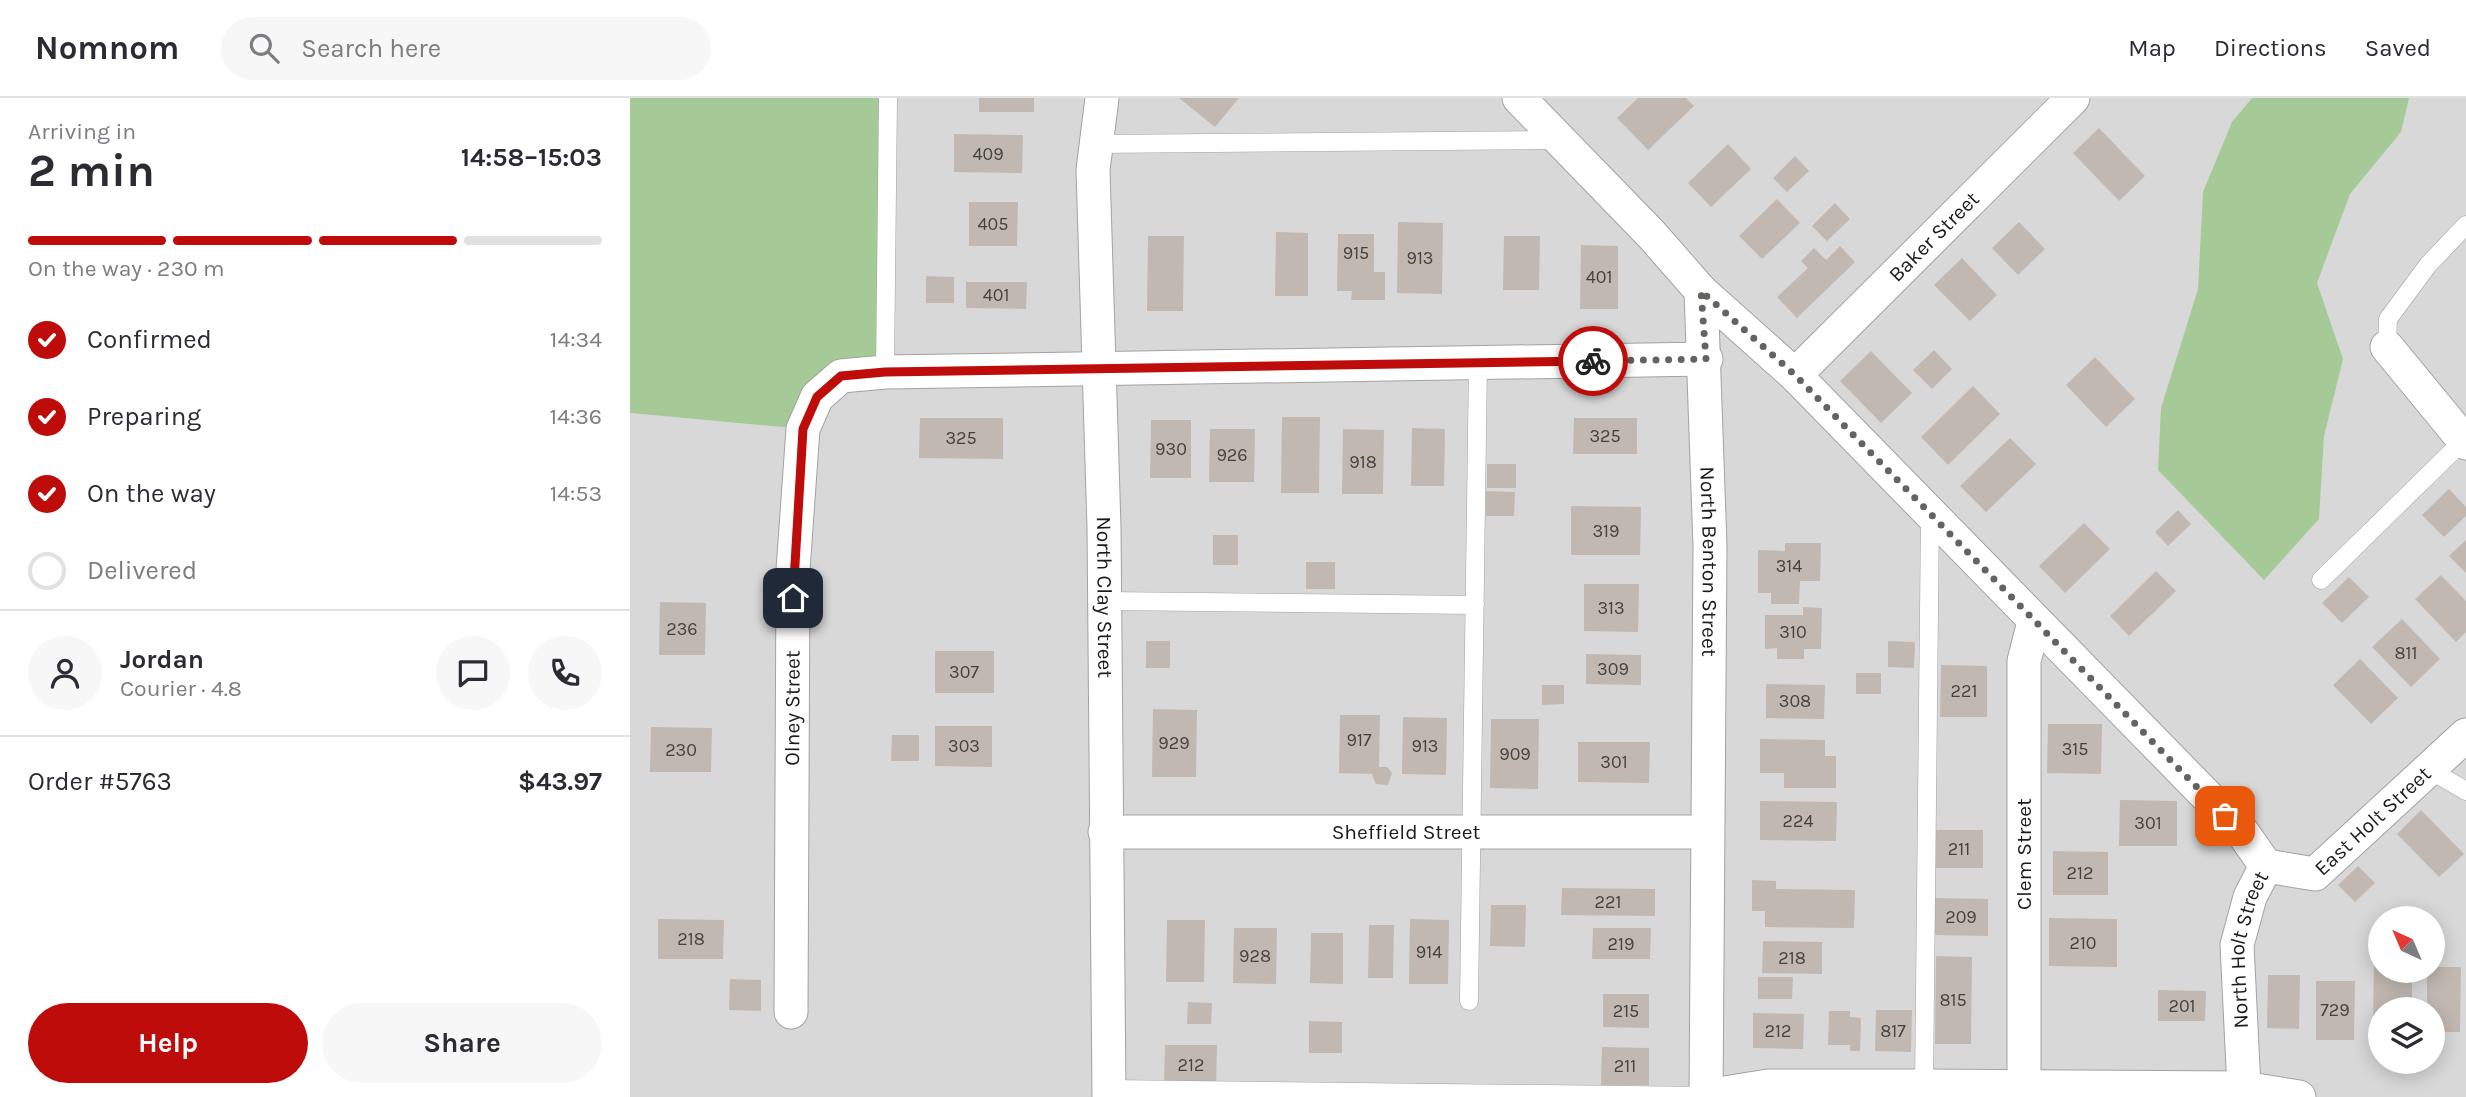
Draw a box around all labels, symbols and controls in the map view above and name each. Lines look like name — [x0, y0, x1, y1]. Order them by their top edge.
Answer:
search box — [221, 17, 711, 80]
text: Nomnom — [35, 29, 179, 67]
icon: search — [245, 29, 283, 67]
text: Search here — [301, 33, 441, 64]
text: Map — [2128, 34, 2176, 62]
text: Directions — [2214, 34, 2327, 62]
text: Saved — [2365, 34, 2431, 62]
text: Arriving in — [28, 118, 136, 145]
text: 14:58–15:03 — [461, 142, 602, 173]
house number: 409 — [972, 143, 1004, 165]
text: 2 min — [28, 144, 155, 198]
street label: Baker Street — [1884, 187, 1984, 287]
house number: 405 — [978, 213, 1008, 235]
house number: 915 — [1343, 242, 1369, 264]
house number: 913 — [1406, 247, 1434, 269]
text: On the way · 230 m — [28, 255, 225, 282]
house number: 401 — [1586, 266, 1612, 288]
house number: 401 — [983, 284, 1009, 306]
icon: check — [28, 321, 66, 359]
text: Confirmed — [87, 324, 212, 355]
text: 14:34 — [550, 326, 602, 353]
courier — [1558, 326, 1628, 396]
icon: bike — [1574, 342, 1612, 380]
icon: check — [28, 398, 66, 436]
text: Preparing — [87, 401, 201, 432]
text: 14:36 — [550, 403, 602, 430]
house number: 325 — [1589, 425, 1621, 447]
house number: 325 — [945, 427, 977, 449]
house number: 930 — [1155, 438, 1187, 460]
house number: 926 — [1216, 444, 1248, 466]
house number: 918 — [1349, 451, 1377, 473]
street label: North Benton Street — [1695, 466, 1722, 657]
icon: check — [28, 475, 66, 513]
text: On the way — [87, 478, 216, 509]
text: 14:53 — [550, 480, 602, 507]
street label: North Clay Street — [1092, 516, 1117, 678]
house number: 319 — [1592, 520, 1620, 542]
text: Delivered — [87, 555, 197, 586]
house number: 314 — [1776, 555, 1802, 577]
pin — [763, 568, 823, 628]
icon: home — [774, 579, 812, 617]
house number: 313 — [1597, 597, 1625, 619]
house number: 236 — [666, 618, 698, 640]
house number: 310 — [1779, 621, 1807, 643]
button: person — [28, 636, 102, 710]
button: chat — [436, 636, 510, 710]
button: phone — [528, 636, 602, 710]
house number: 811 — [2395, 642, 2417, 664]
text: Jordan — [120, 644, 204, 675]
street label: Olney Street — [780, 650, 805, 766]
house number: 309 — [1597, 658, 1629, 680]
house number: 307 — [949, 661, 979, 683]
text: Courier · 4.8 — [120, 675, 242, 702]
house number: 221 — [1951, 680, 1977, 702]
house number: 308 — [1779, 690, 1811, 712]
house number: 917 — [1347, 729, 1372, 751]
house number: 929 — [1158, 732, 1190, 754]
house number: 303 — [948, 735, 980, 757]
house number: 913 — [1411, 735, 1439, 757]
house number: 315 — [2062, 738, 2088, 760]
house number: 230 — [665, 739, 697, 761]
house number: 909 — [1499, 743, 1531, 765]
house number: 301 — [1600, 751, 1628, 773]
street label: East Holt Street — [2310, 761, 2436, 880]
text: Order #5763 — [28, 766, 172, 797]
text: $43.97 — [518, 766, 602, 797]
pin — [2195, 786, 2255, 846]
icon: bag — [2206, 797, 2244, 835]
street label: Clem Street — [2012, 798, 2036, 910]
house number: 224 — [1783, 810, 1813, 832]
house number: 301 — [2134, 812, 2162, 834]
street label: Sheffield Street — [1332, 820, 1480, 844]
house number: 211 — [1948, 838, 1970, 860]
house number: 212 — [2067, 862, 2093, 884]
street label: North Holt Street — [2225, 867, 2273, 1029]
house number: 221 — [1595, 891, 1621, 913]
house number: 209 — [1945, 906, 1977, 928]
north arrow — [2368, 906, 2445, 984]
map controls — [2368, 906, 2445, 1074]
house number: 218 — [677, 928, 705, 950]
house number: 210 — [2069, 932, 2097, 954]
house number: 219 — [1608, 933, 1634, 955]
house number: 914 — [1416, 941, 1442, 963]
house number: 928 — [1239, 945, 1271, 967]
house number: 218 — [1778, 947, 1806, 969]
house number: 815 — [1939, 989, 1967, 1011]
house number: 201 — [2168, 995, 2196, 1017]
button: layers — [2368, 997, 2445, 1074]
house number: 729 — [2320, 999, 2350, 1021]
house number: 215 — [1613, 1000, 1639, 1022]
button: Help — [28, 1003, 308, 1083]
button: Share — [322, 1003, 602, 1083]
house number: 212 — [1765, 1020, 1791, 1042]
house number: 817 — [1880, 1020, 1906, 1042]
house number: 212 — [1178, 1054, 1204, 1076]
house number: 211 — [1614, 1055, 1636, 1077]

